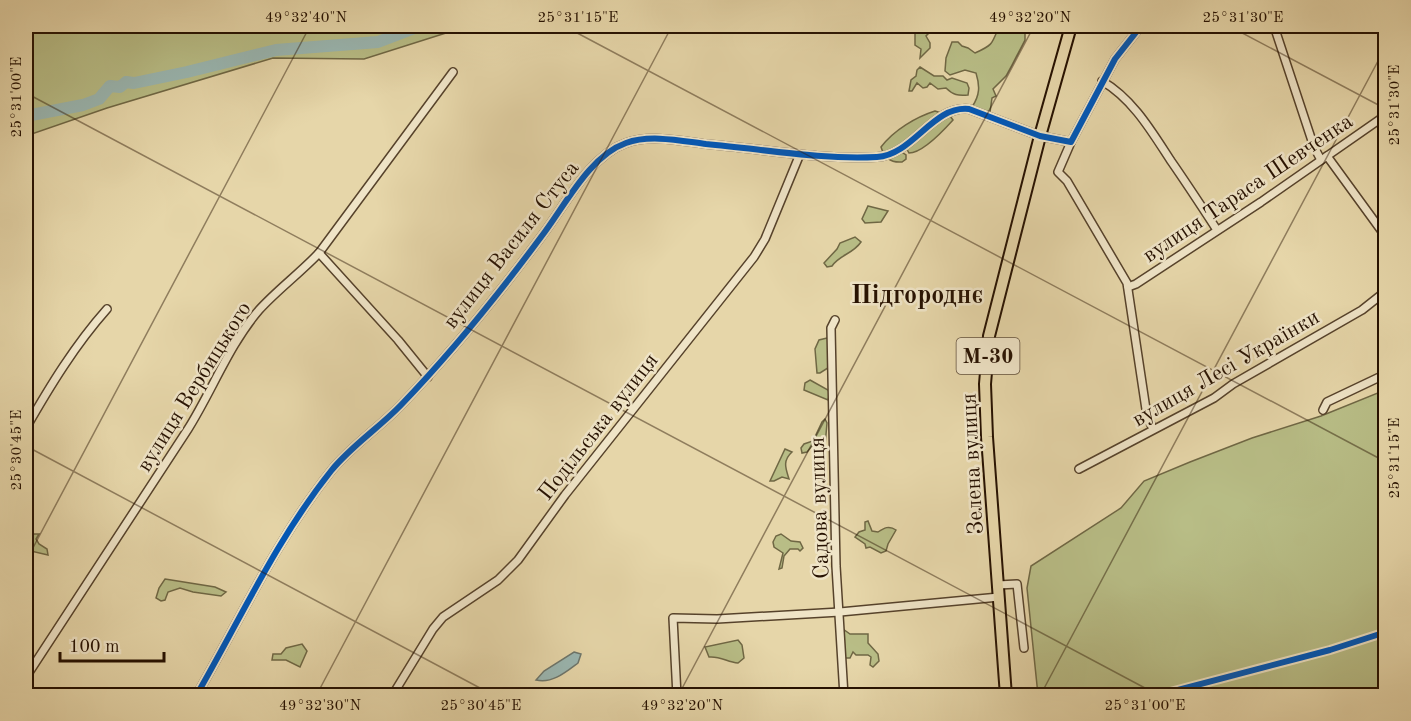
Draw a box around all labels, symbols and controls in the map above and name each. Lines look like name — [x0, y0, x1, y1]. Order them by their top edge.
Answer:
text: 49°32'40"N — [265, 11, 347, 26]
text: 25°31'15"E — [538, 11, 618, 26]
text: 49°32'20"N — [989, 11, 1071, 26]
text: 25°31'30"E — [1203, 11, 1283, 26]
text: 25°31'00"E — [10, 57, 25, 137]
text: 25°31'30"E — [1388, 65, 1403, 145]
street label: вулиця Тараса Шевченка — [1139, 110, 1357, 267]
street label: вулиця Василя Стуса — [440, 157, 584, 333]
district label: Підгороднє — [851, 283, 983, 309]
street label: вулиця Вербицького — [134, 298, 256, 476]
street label: вулиця Лесі Українки — [1129, 306, 1323, 431]
road number: М-30 — [956, 338, 1020, 374]
street label: Подільська вулиця — [535, 350, 663, 505]
street label: Зелена вулиця — [958, 393, 988, 535]
text: 25°30'45"E — [10, 410, 25, 490]
text: 25°31'15"E — [1388, 418, 1403, 498]
street label: Садова вулиця — [807, 436, 833, 579]
scale bar — [60, 625, 164, 663]
text: 100 m — [69, 638, 120, 656]
text: 49°32'30"N — [279, 699, 361, 714]
text: 25°30'45"E — [441, 699, 521, 714]
text: 49°32'20"N — [641, 699, 723, 714]
text: 25°31'00"E — [1105, 699, 1185, 714]

